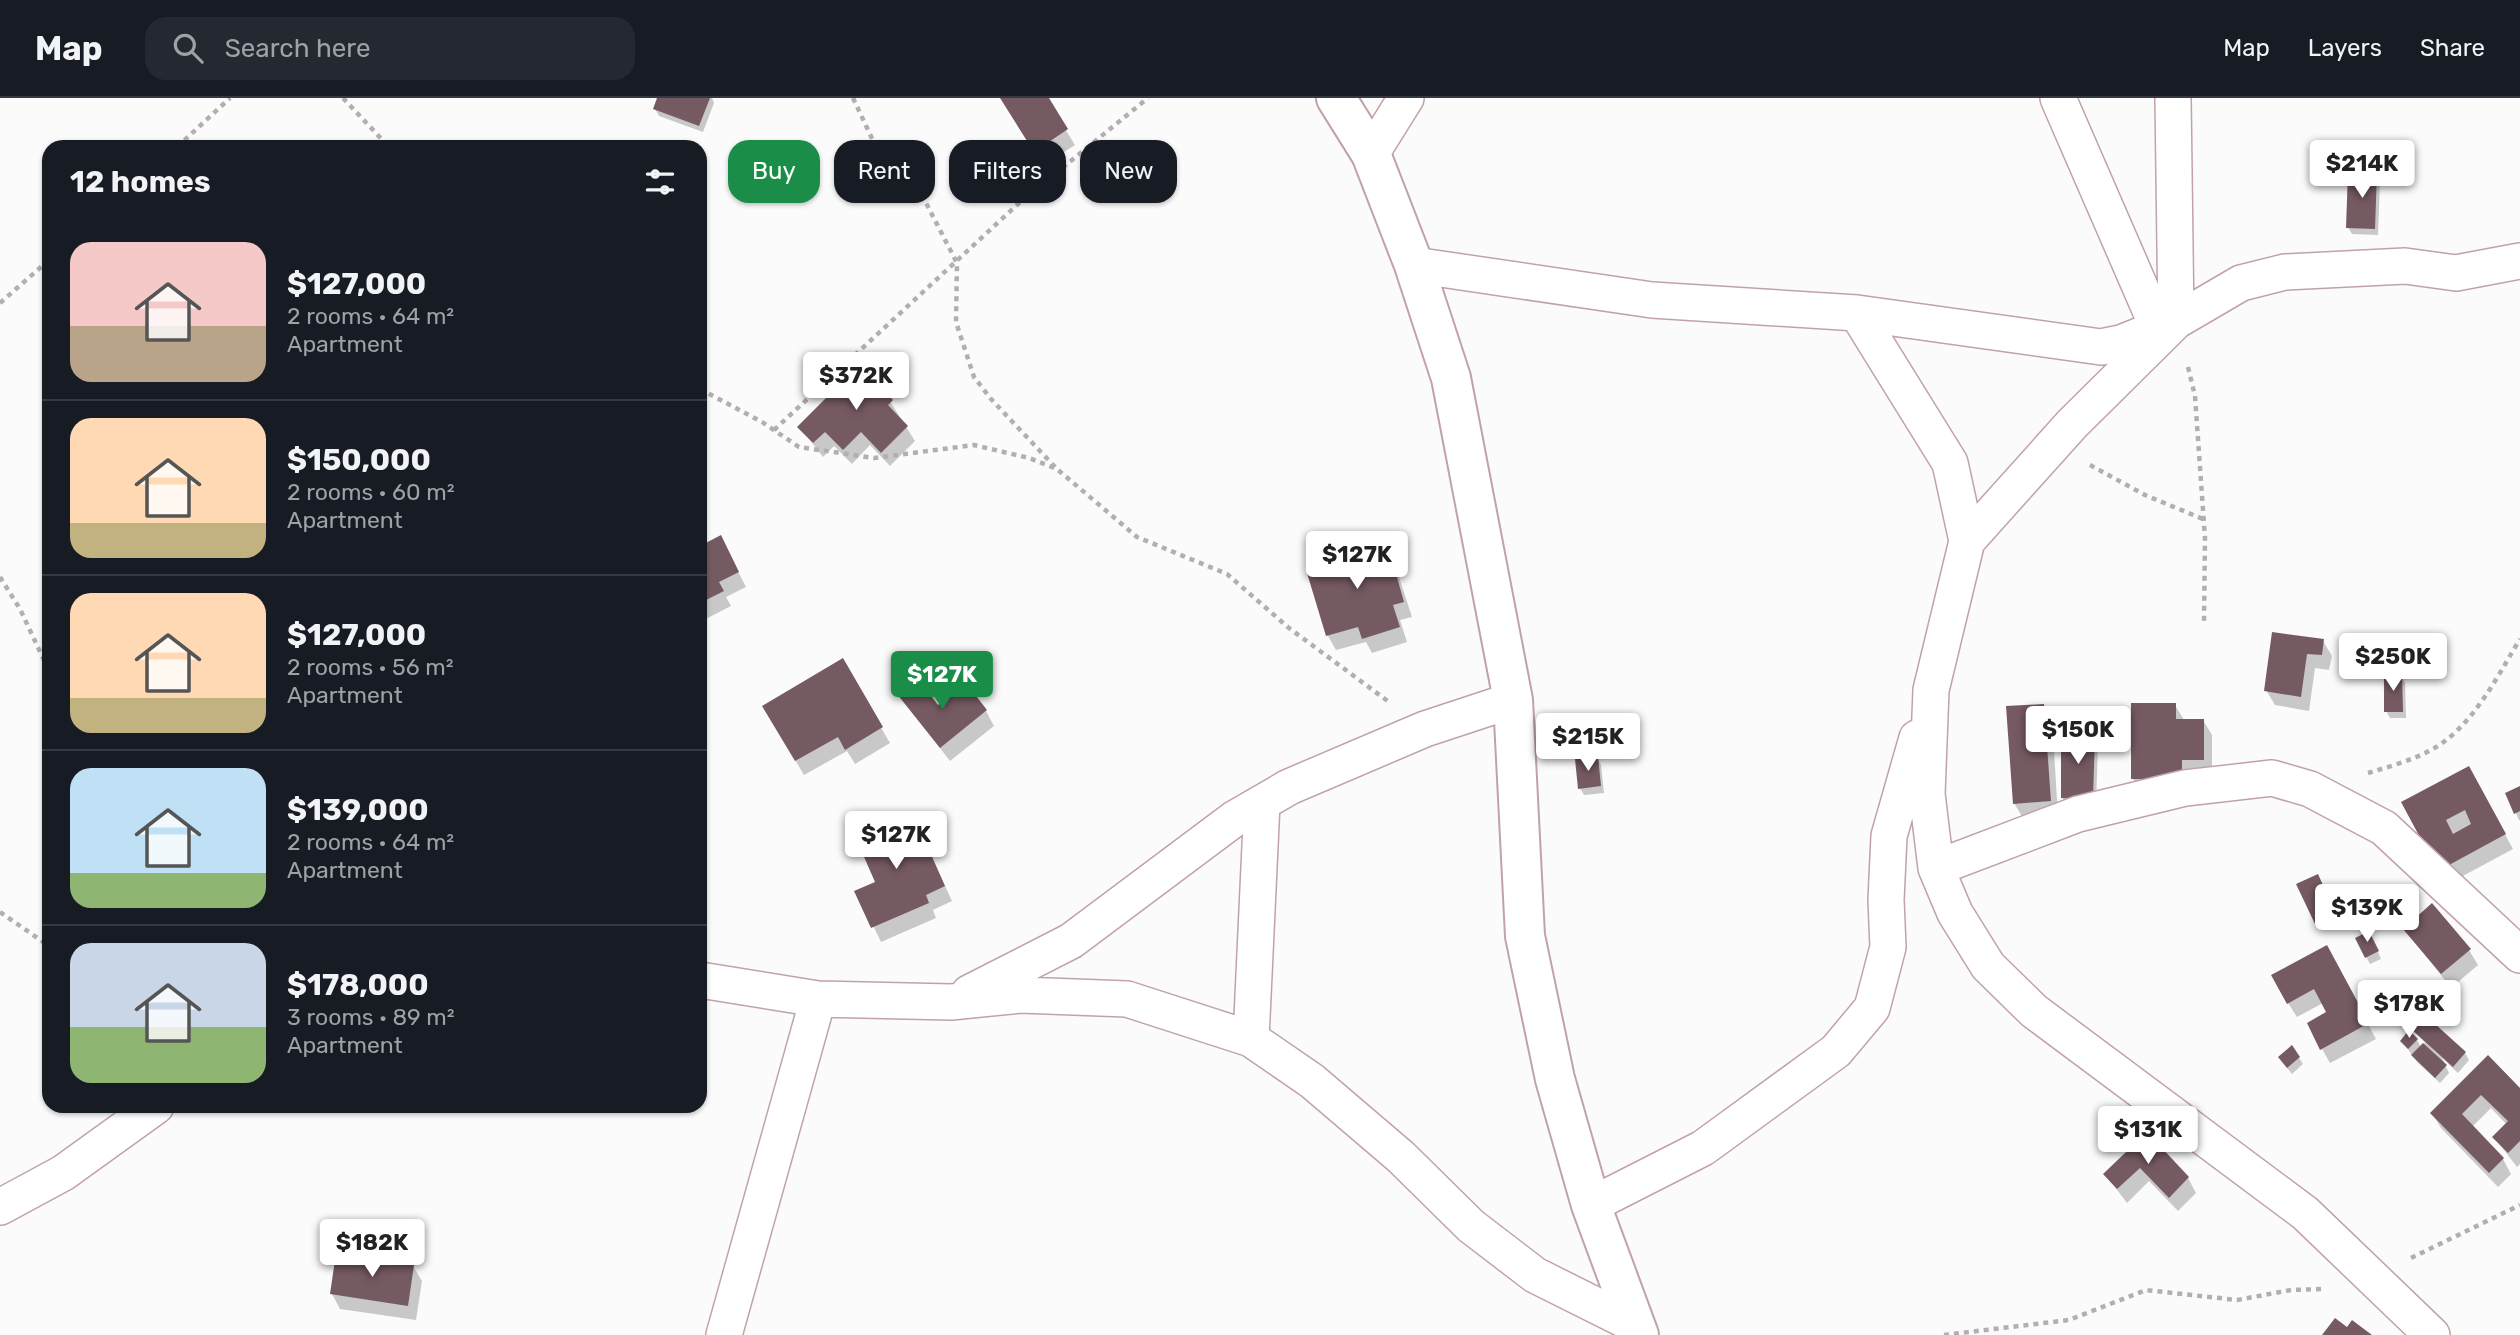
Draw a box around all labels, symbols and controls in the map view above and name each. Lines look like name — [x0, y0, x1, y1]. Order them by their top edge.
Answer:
search box — [145, 17, 635, 80]
text: Map — [35, 29, 103, 68]
icon: search — [169, 29, 207, 67]
text: Search here — [225, 33, 370, 64]
text: Map — [2223, 34, 2270, 62]
text: Layers — [2308, 34, 2382, 62]
text: Share — [2420, 34, 2485, 62]
chip: Buy — [728, 140, 820, 203]
chip: Rent — [834, 140, 935, 203]
chip: Filters — [949, 140, 1066, 203]
chip: New — [1080, 140, 1177, 203]
pin: $214K — [2313, 140, 2411, 200]
text: $214K — [2326, 149, 2398, 177]
icon: filters — [641, 163, 679, 201]
text: 12 homes — [70, 164, 211, 200]
text: $127,000 — [287, 266, 426, 302]
icon: home — [126, 270, 210, 354]
text: 2 rooms · 64 m² — [287, 302, 454, 330]
text: Apartment — [287, 330, 403, 358]
pin: $372K — [807, 352, 905, 412]
text: $372K — [819, 361, 893, 389]
text: $150,000 — [287, 442, 431, 478]
icon: home — [126, 446, 210, 530]
text: 2 rooms · 60 m² — [287, 478, 455, 506]
text: Apartment — [287, 506, 403, 534]
pin: $127K — [1308, 532, 1406, 591]
text: $127K — [1322, 540, 1392, 568]
text: $127,000 — [287, 617, 426, 653]
icon: home — [126, 621, 210, 705]
pin: $250K — [2344, 634, 2442, 693]
text: $250K — [2355, 642, 2431, 670]
pin: $127K — [893, 652, 991, 711]
text: 2 rooms · 56 m² — [287, 653, 454, 681]
text: $127K — [907, 660, 977, 688]
text: Apartment — [287, 681, 403, 709]
pin: $150K — [2029, 706, 2127, 766]
pin: $215K — [1539, 714, 1637, 773]
text: $150K — [2042, 715, 2114, 743]
text: $215K — [1552, 722, 1624, 750]
text: $139,000 — [287, 792, 429, 828]
icon: home — [126, 796, 210, 880]
pin: $127K — [847, 812, 945, 871]
text: $127K — [861, 820, 931, 848]
text: 2 rooms · 64 m² — [287, 828, 454, 856]
text: Apartment — [287, 856, 403, 884]
pin: $139K — [2318, 884, 2416, 944]
text: $139K — [2331, 893, 2403, 921]
text: $178,000 — [287, 967, 429, 1003]
icon: home — [126, 971, 210, 1055]
pin: $178K — [2360, 981, 2458, 1040]
text: $178K — [2374, 989, 2444, 1017]
text: 3 rooms · 89 m² — [287, 1003, 455, 1031]
text: Apartment — [287, 1031, 403, 1059]
pin: $131K — [2099, 1107, 2197, 1166]
text: $131K — [2114, 1115, 2182, 1143]
pin: $182K — [323, 1220, 421, 1279]
text: $182K — [336, 1228, 408, 1256]

